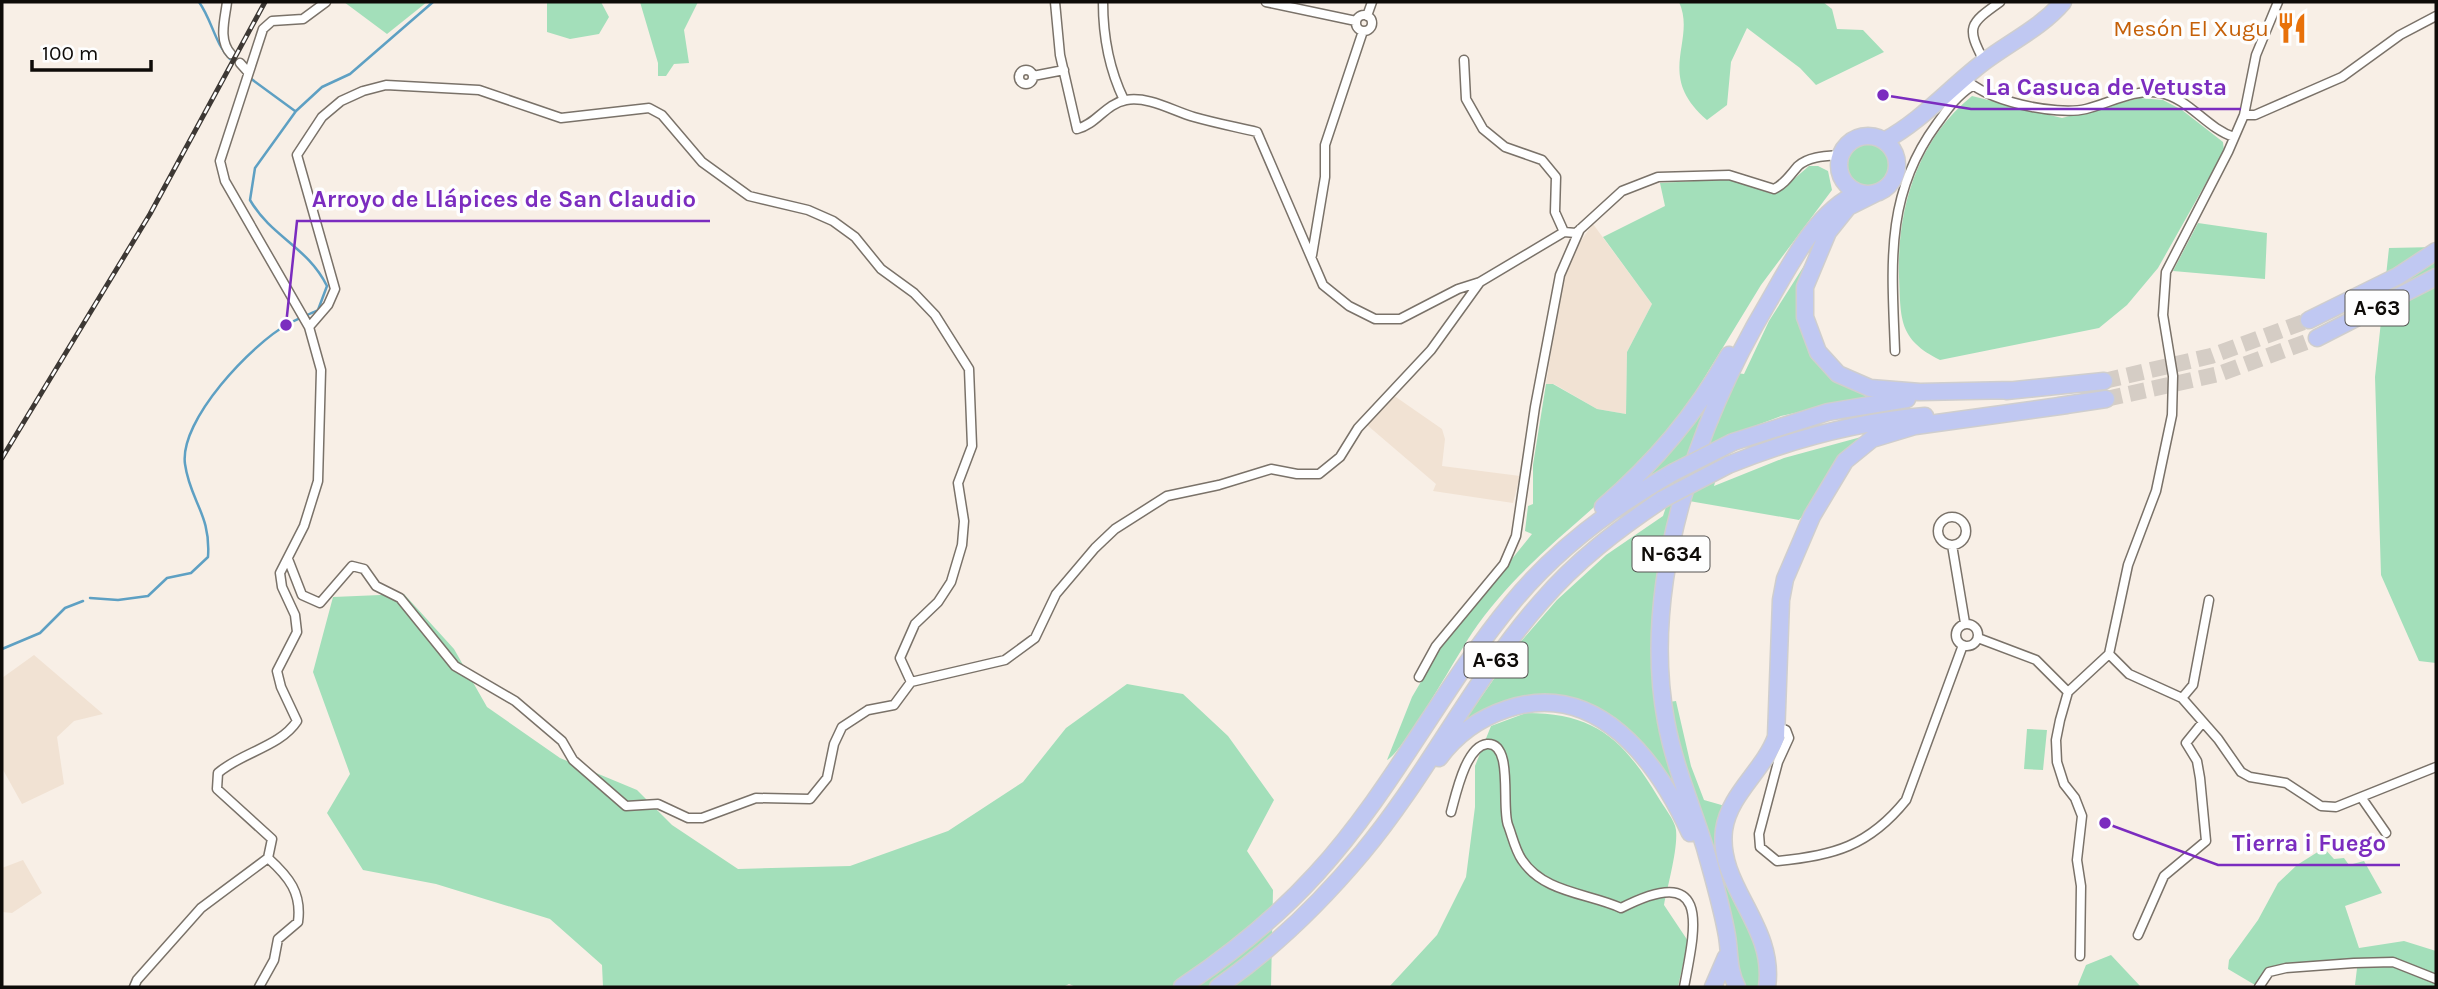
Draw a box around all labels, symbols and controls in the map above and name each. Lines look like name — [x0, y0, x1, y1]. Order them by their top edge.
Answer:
restaurant icon: Mesón El Xugu — [2275, 11, 2309, 45]
place label: Mesón El Xugu — [2113, 15, 2269, 42]
scale bar — [32, 28, 150, 72]
text: 100 m — [42, 41, 99, 65]
callout: La Casuca de Vetusta — [1971, 64, 2241, 109]
text: La Casuca de Vetusta — [1985, 73, 2227, 101]
callout: Arroyo de Llápices de San Claudio — [297, 176, 710, 221]
text: Arroyo de Llápices de San Claudio — [312, 185, 696, 213]
road number: A-63 — [2346, 290, 2408, 326]
road number: N-634 — [1632, 536, 1710, 572]
road number: A-63 — [1464, 642, 1528, 678]
callout: Tierra i Fuego — [2218, 820, 2400, 865]
text: Tierra i Fuego — [2232, 829, 2386, 857]

